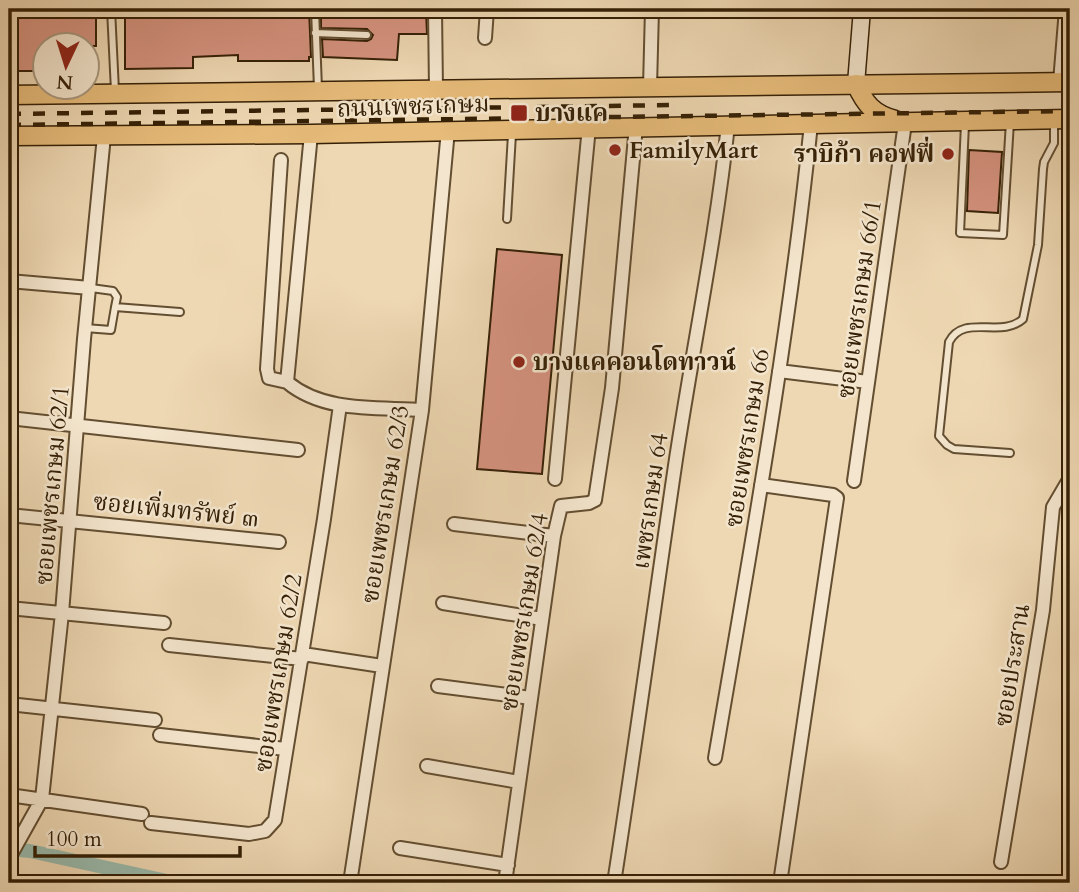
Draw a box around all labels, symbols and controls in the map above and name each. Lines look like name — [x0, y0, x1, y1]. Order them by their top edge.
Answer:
north arrow — [32, 32, 102, 102]
text: N — [55, 68, 74, 96]
street label: ถนนเพชรเกษม — [336, 87, 490, 126]
place label: บางแค — [535, 97, 608, 130]
marker: บางแค — [509, 103, 529, 123]
place label: FamilyMart — [629, 134, 759, 167]
place label: ราบิก้า คอฟฟี่ — [794, 136, 934, 171]
marker: FamilyMart — [607, 142, 623, 158]
marker: ราบิก้า คอฟฟี่ — [940, 146, 956, 162]
street label: ซอยเพชรเกษม 66/1 — [829, 198, 890, 401]
place label: บางแคคอนโดทาวน์ — [533, 345, 736, 379]
street label: ซอยเพชรเกษม 66 — [717, 346, 778, 530]
marker: บางแคคอนโดทาวน์ — [511, 354, 527, 370]
street label: ซอยเพชรเกษม 62/1 — [27, 384, 78, 586]
street label: ซอยเพชรเกษม 62/3 — [354, 403, 417, 606]
street label: เพชรเกษม 64 — [625, 431, 676, 571]
street label: ซอยเพิ่มทรัพย์ ๓ — [91, 484, 261, 536]
street label: ซอยเพชรเกษม 62/4 — [493, 511, 556, 714]
street label: ซอยเพชรเกษม 62/2 — [247, 572, 310, 775]
street label: ซอยประสาน — [987, 601, 1038, 729]
scale bar — [35, 815, 240, 859]
text: 100 m — [46, 825, 102, 854]

